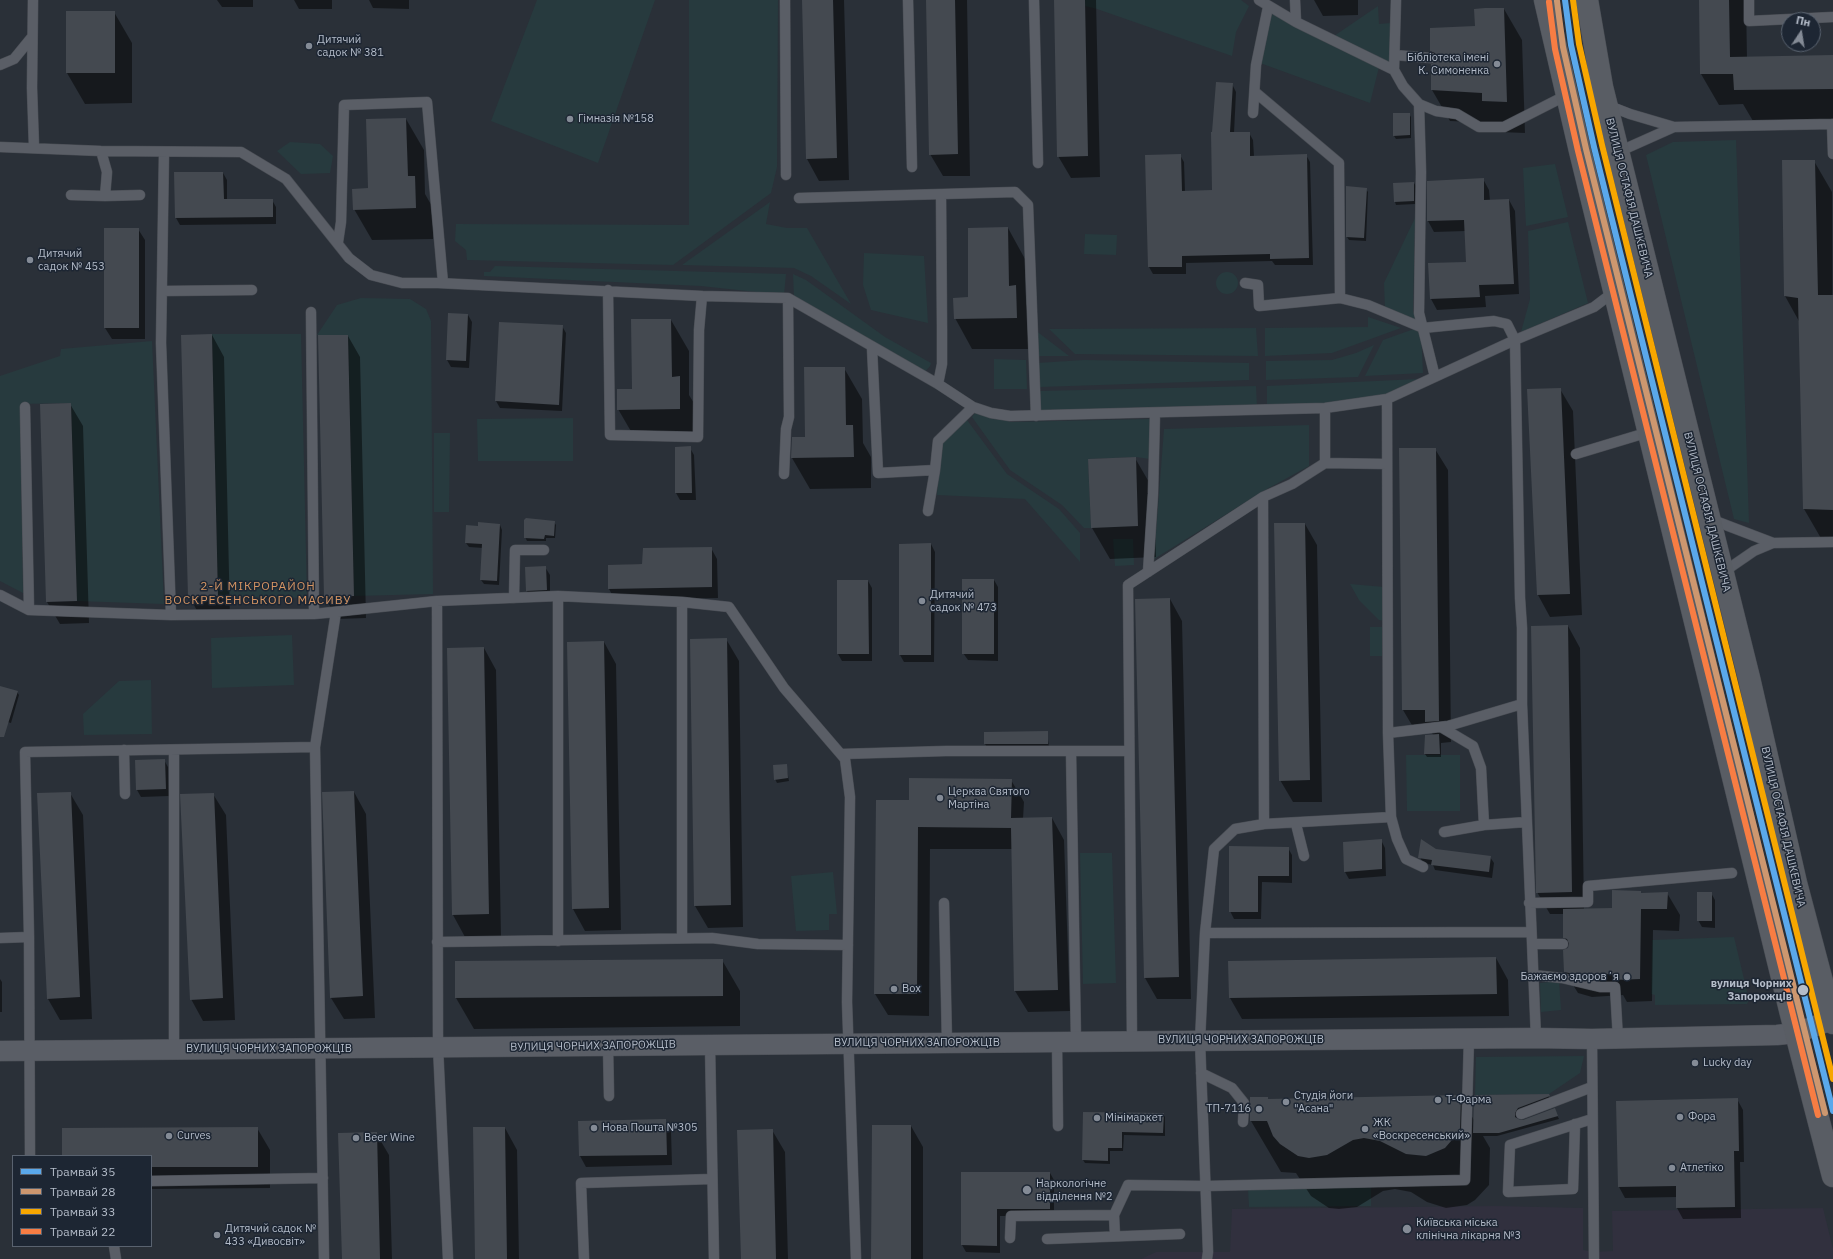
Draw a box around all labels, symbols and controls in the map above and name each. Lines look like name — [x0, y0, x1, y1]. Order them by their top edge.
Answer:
north arrow — [1781, 12, 1821, 52]
text: Пн — [1795, 13, 1812, 30]
place label: Дитячий садок № 381 — [317, 33, 384, 59]
marker: Дитячий садок № 381 — [304, 41, 314, 51]
place label: Бібліотека імені К. Симоненка — [1407, 51, 1489, 77]
marker: Бібліотека імені К. Симоненка — [1492, 59, 1502, 69]
place label: Гімназія №158 — [578, 112, 654, 126]
marker: Гімназія №158 — [565, 114, 575, 124]
street label: ВУЛИЦЯ ОСТАФІЯ ДАШКЕВИЧА — [1603, 117, 1655, 279]
place label: Дитячий садок № 453 — [38, 247, 105, 273]
marker: Дитячий садок № 453 — [25, 255, 35, 265]
street label: ВУЛИЦЯ ОСТАФІЯ ДАШКЕВИЧА — [1681, 431, 1733, 593]
district label: 2-Й МІКРОРАЙОН ВОСКРЕСЕНСЬКОГО МАСИВУ — [165, 580, 351, 608]
place label: Дитячий садок № 473 — [930, 588, 997, 614]
marker: Дитячий садок № 473 — [917, 596, 927, 606]
street label: ВУЛИЦЯ ОСТАФІЯ ДАШКЕВИЧА — [1758, 745, 1808, 909]
place label: Церква Святого Мартіна — [948, 785, 1030, 811]
marker: Церква Святого Мартіна — [935, 793, 945, 803]
place label: Бажаємо здоровʼя — [1520, 970, 1619, 984]
marker: Бажаємо здоровʼя — [1622, 972, 1632, 982]
place label: вулиця Чорних Запорожців — [1711, 977, 1792, 1003]
place label: Box — [902, 982, 921, 996]
marker: вулиця Чорних Запорожців — [1796, 983, 1810, 997]
marker: Box — [889, 984, 899, 994]
street label: ВУЛИЦЯ ЧОРНИХ ЗАПОРОЖЦІВ — [1158, 1033, 1324, 1047]
street label: ВУЛИЦЯ ЧОРНИХ ЗАПОРОЖЦІВ — [834, 1036, 1000, 1050]
street label: ВУЛИЦЯ ЧОРНИХ ЗАПОРОЖЦІВ — [510, 1038, 676, 1054]
street label: ВУЛИЦЯ ЧОРНИХ ЗАПОРОЖЦІВ — [186, 1042, 352, 1056]
place label: Lucky day — [1703, 1056, 1752, 1070]
marker: Lucky day — [1690, 1058, 1700, 1068]
place label: Студія йоги "Асана" — [1294, 1089, 1353, 1115]
place label: Т-Фарма — [1446, 1093, 1491, 1107]
marker: Т-Фарма — [1433, 1095, 1443, 1105]
marker: Студія йоги "Асана" — [1281, 1097, 1291, 1107]
place label: ТП-7116 — [1206, 1102, 1251, 1116]
marker: ТП-7116 — [1254, 1104, 1264, 1114]
place label: Фора — [1688, 1110, 1716, 1124]
place label: Мінімаркет — [1105, 1111, 1163, 1125]
marker: Фора — [1675, 1112, 1685, 1122]
marker: Мінімаркет — [1092, 1113, 1102, 1123]
place label: ЖК «Воскресенський» — [1373, 1116, 1470, 1142]
place label: Нова Пошта №305 — [602, 1121, 698, 1135]
marker: Нова Пошта №305 — [589, 1123, 599, 1133]
marker: ЖК «Воскресенський» — [1360, 1124, 1370, 1134]
place label: Curves — [177, 1129, 211, 1143]
marker: Curves — [164, 1131, 174, 1141]
place label: Beer Wine — [364, 1131, 415, 1145]
marker: Beer Wine — [351, 1133, 361, 1143]
legend — [12, 1155, 152, 1247]
place label: Атлетіко — [1680, 1161, 1724, 1175]
marker: Атлетіко — [1667, 1163, 1677, 1173]
text: Трамвай 35 — [50, 1164, 115, 1179]
place label: Наркологічне відділення №2 — [1036, 1177, 1113, 1203]
text: Трамвай 28 — [50, 1184, 115, 1199]
marker: Наркологічне відділення №2 — [1021, 1184, 1033, 1196]
text: Трамвай 33 — [50, 1204, 115, 1219]
place label: Київська міська клінічна лікарня №3 — [1416, 1216, 1521, 1242]
place label: Дитячий садок № 433 «Дивосвіт» — [225, 1222, 316, 1248]
marker: Київська міська клінічна лікарня №3 — [1401, 1223, 1413, 1235]
text: Трамвай 22 — [50, 1224, 115, 1239]
marker: Дитячий садок № 433 «Дивосвіт» — [212, 1230, 222, 1240]

